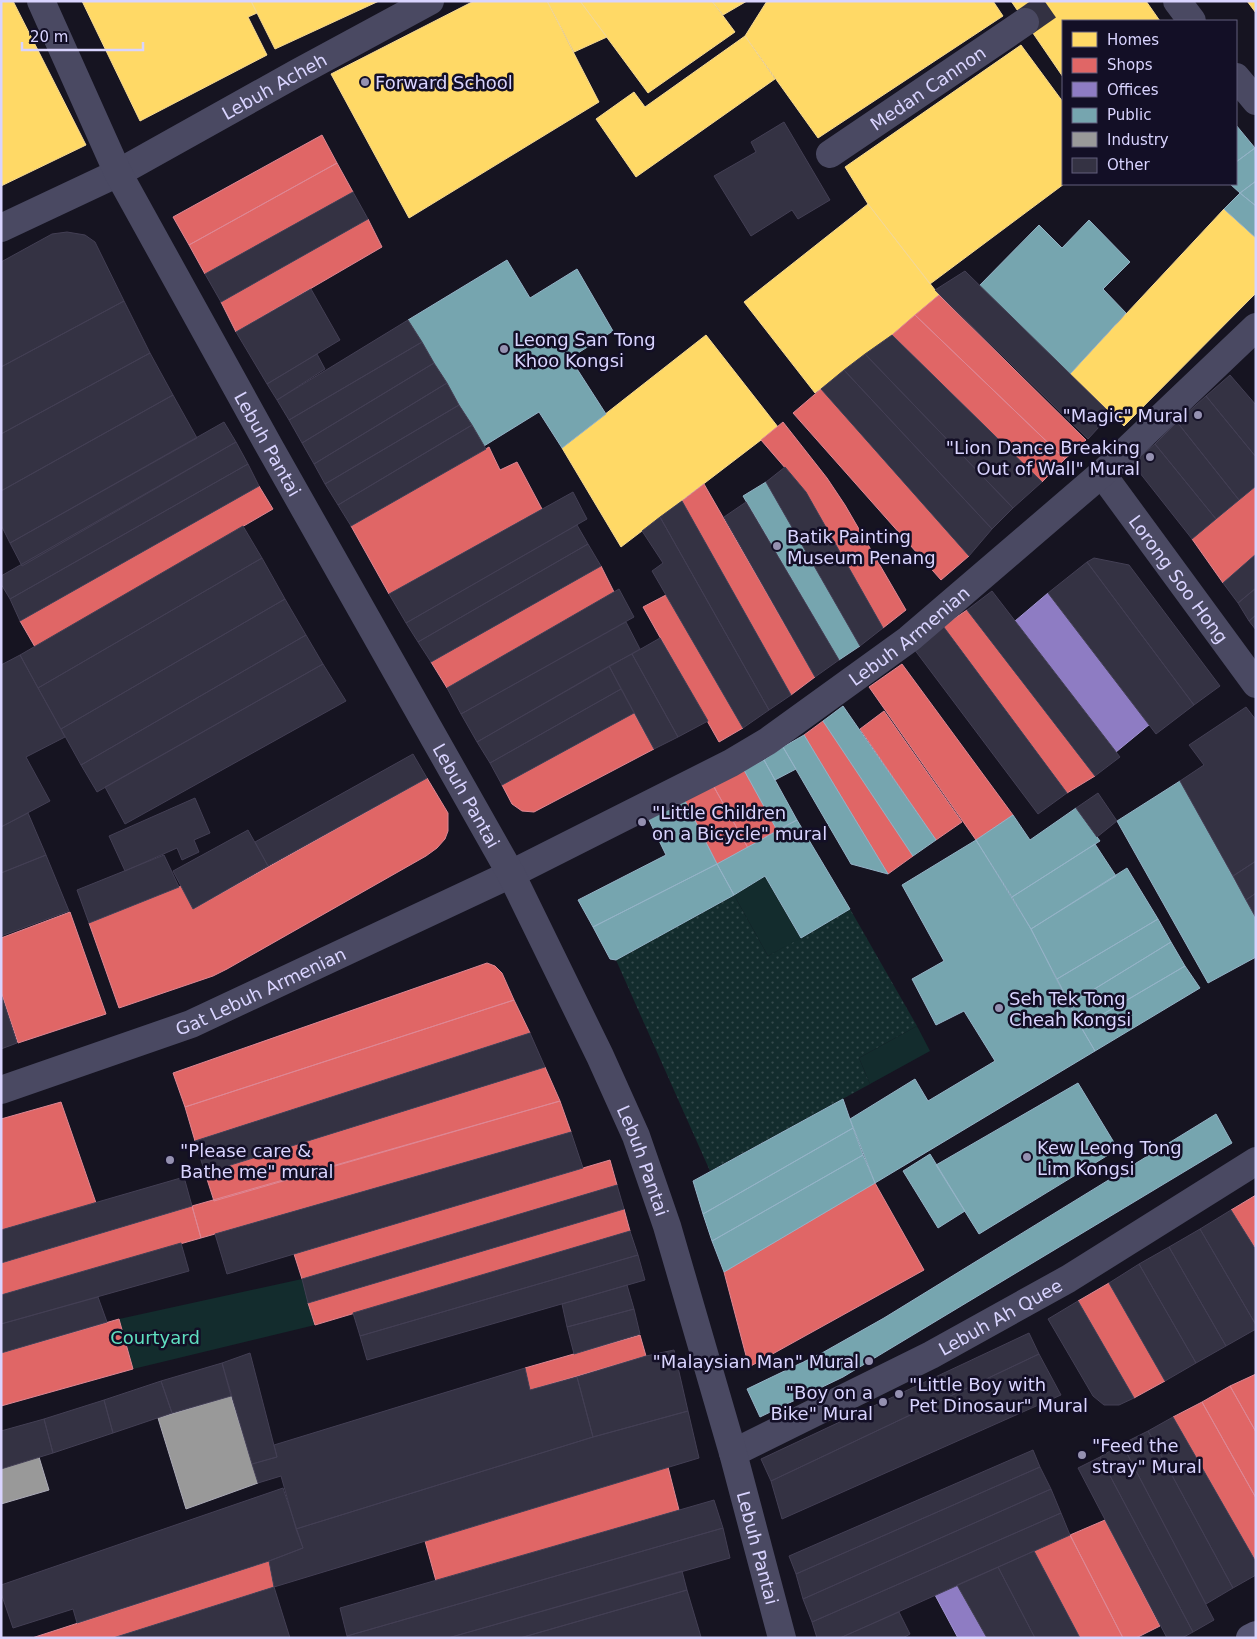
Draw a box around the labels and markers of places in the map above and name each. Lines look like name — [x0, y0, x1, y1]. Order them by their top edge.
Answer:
place label: Forward School — [375, 72, 513, 93]
marker: Forward School — [359, 76, 371, 88]
place label: Leong San Tong Khoo Kongsi — [514, 329, 656, 371]
marker: Leong San Tong Khoo Kongsi — [498, 343, 510, 355]
place label: "Magic" Mural — [1062, 405, 1188, 426]
marker: "Magic" Mural — [1192, 409, 1204, 421]
place label: "Lion Dance Breaking Out of Wall" Mural — [946, 437, 1140, 479]
marker: "Lion Dance Breaking Out of Wall" Mural — [1144, 451, 1156, 463]
place label: Batik Painting Museum Penang — [787, 526, 936, 568]
marker: Batik Painting Museum Penang — [771, 540, 783, 552]
place label: "Little Children on a Bicycle" mural — [652, 802, 827, 844]
marker: "Little Children on a Bicycle" mural — [636, 816, 648, 828]
place label: Seh Tek Tong Cheah Kongsi — [1009, 988, 1131, 1030]
marker: Seh Tek Tong Cheah Kongsi — [993, 1002, 1005, 1014]
place label: Kew Leong Tong Lim Kongsi — [1037, 1137, 1182, 1179]
place label: "Please care & Bathe me" mural — [180, 1140, 334, 1182]
marker: Kew Leong Tong Lim Kongsi — [1021, 1151, 1033, 1163]
marker: "Please care & Bathe me" mural — [164, 1154, 176, 1166]
place label: "Malaysian Man" Mural — [653, 1351, 859, 1372]
marker: "Malaysian Man" Mural — [863, 1355, 875, 1367]
place label: "Little Boy with Pet Dinosaur" Mural — [909, 1374, 1088, 1416]
place label: "Boy on a Bike" Mural — [770, 1382, 873, 1424]
marker: "Little Boy with Pet Dinosaur" Mural — [893, 1388, 905, 1400]
marker: "Boy on a Bike" Mural — [877, 1396, 889, 1408]
place label: "Feed the stray" Mural — [1092, 1435, 1202, 1477]
marker: "Feed the stray" Mural — [1076, 1449, 1088, 1461]

